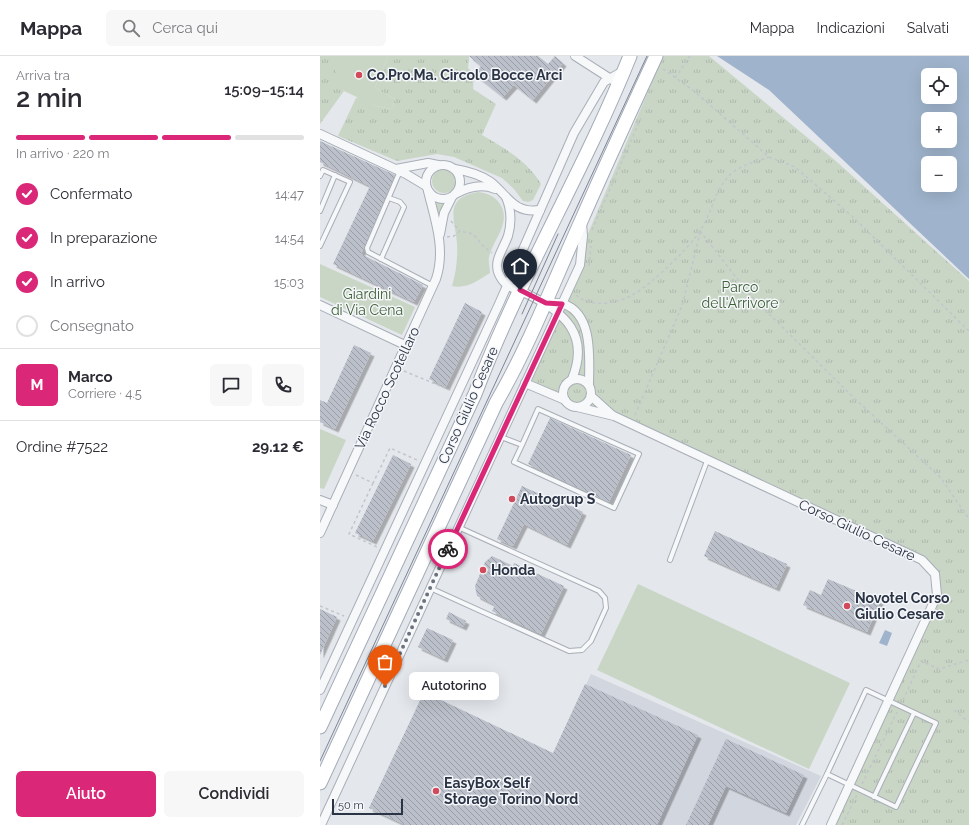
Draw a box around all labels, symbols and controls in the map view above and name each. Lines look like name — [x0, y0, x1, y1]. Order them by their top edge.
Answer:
search box — [106, 10, 386, 46]
text: Mappa — [20, 17, 82, 39]
icon: search — [120, 17, 142, 39]
text: Cerca qui — [152, 19, 218, 37]
text: Mappa — [750, 20, 795, 36]
text: Indicazioni — [817, 20, 885, 36]
text: Salvati — [907, 20, 949, 36]
place label: Co.Pro.Ma. Circolo Bocce Arci — [367, 67, 562, 83]
text: Arriva tra — [16, 68, 70, 83]
map controls — [921, 68, 957, 192]
button: locate — [921, 68, 957, 104]
marker: Co.Pro.Ma. Circolo Bocce Arci — [354, 70, 364, 80]
text: 15:09–15:14 — [224, 81, 304, 99]
text: 2 min — [16, 83, 83, 113]
button: + — [921, 112, 957, 148]
text: In arrivo · 220 m — [16, 146, 109, 161]
button: − — [921, 156, 957, 192]
icon: check — [16, 183, 38, 205]
text: Confermato — [50, 185, 132, 203]
text: 14:47 — [275, 187, 304, 202]
icon: check — [16, 227, 38, 249]
text: In preparazione — [50, 229, 157, 247]
text: 14:54 — [275, 231, 304, 246]
pin — [503, 249, 537, 290]
icon: home — [509, 255, 531, 277]
icon: check — [16, 271, 38, 293]
text: In arrivo — [50, 273, 105, 291]
text: 15:03 — [274, 275, 304, 290]
park label: Parco dell'Arrivore — [702, 279, 778, 311]
park label: Giardini di Via Cena — [331, 286, 403, 318]
text: Consegnato — [50, 317, 134, 335]
street label: Via Rocco Scotellaro — [352, 324, 422, 452]
street label: Corso Giulio Cesare — [435, 344, 501, 466]
button: chat — [210, 364, 252, 406]
button: phone — [262, 364, 304, 406]
text: Marco — [68, 368, 113, 386]
text: M — [31, 376, 43, 394]
text: Corriere · 4.5 — [68, 386, 142, 401]
text: Ordine #7522 — [16, 438, 108, 456]
text: 29.12 € — [252, 438, 304, 456]
place label: Autogrup S — [520, 491, 596, 507]
marker: Autogrup S — [507, 494, 517, 504]
street label: Corso Giulio Cesare — [796, 496, 918, 564]
courier — [428, 529, 468, 569]
icon: bike — [437, 538, 459, 560]
place label: Honda — [491, 562, 535, 578]
marker: Honda — [478, 565, 488, 575]
place label: Novotel Corso Giulio Cesare — [855, 590, 950, 622]
marker: Novotel Corso Giulio Cesare — [842, 601, 852, 611]
pin — [368, 645, 402, 686]
icon: bag — [374, 651, 396, 673]
callout: Autotorino — [409, 672, 499, 700]
text: Autotorino — [421, 678, 487, 693]
button: Aiuto — [16, 771, 156, 817]
button: Condividi — [164, 771, 304, 817]
place label: EasyBox Self Storage Torino Nord — [444, 775, 578, 807]
marker: EasyBox Self Storage Torino Nord — [431, 786, 441, 796]
scale bar — [332, 797, 403, 816]
text: 50 m — [338, 799, 364, 812]

